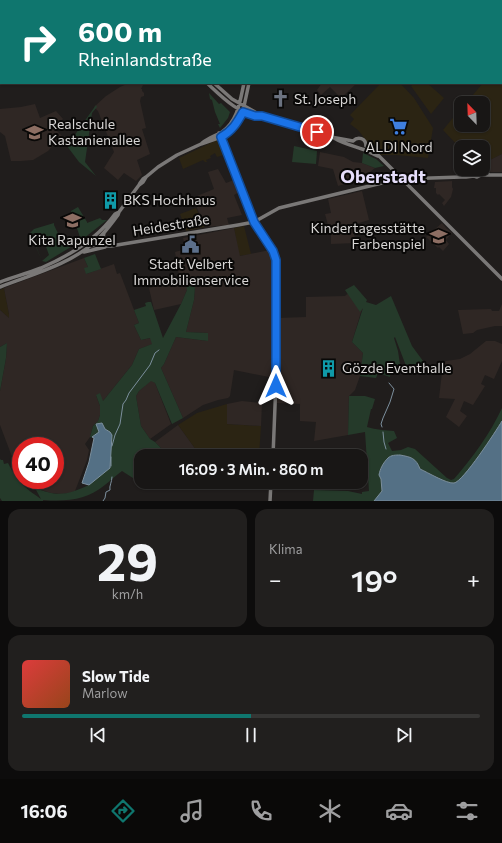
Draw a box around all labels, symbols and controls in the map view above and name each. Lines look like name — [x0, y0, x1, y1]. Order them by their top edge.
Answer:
text: 600 m — [78, 14, 162, 48]
icon: right — [12, 16, 64, 68]
text: Rheinlandstraße — [78, 48, 212, 70]
church icon: St. Joseph — [271, 89, 291, 109]
place label: St. Joseph — [294, 90, 356, 107]
north arrow — [454, 96, 490, 132]
map controls — [454, 96, 490, 176]
place label: Realschule Kastanienallee — [48, 115, 140, 148]
pin — [300, 115, 334, 149]
supermarket icon: ALDI Nord — [389, 117, 409, 137]
icon: arrive — [306, 121, 328, 143]
school or university icon: Realschule Kastanienallee — [25, 122, 45, 142]
place label: ALDI Nord — [366, 138, 432, 155]
button: layers — [454, 140, 490, 176]
district label: Oberstadt — [340, 165, 426, 187]
building icon: BKS Hochhaus — [100, 190, 120, 210]
place label: BKS Hochhaus — [123, 191, 216, 208]
school or university icon: Kita Rapunzel — [62, 210, 82, 230]
street label: Heidestraße — [131, 210, 211, 239]
place label: Kindertagesstätte Farbenspiel — [311, 219, 425, 252]
school or university icon: Kindertagesstätte Farbenspiel — [428, 226, 448, 246]
place label: Kita Rapunzel — [28, 231, 116, 248]
public building icon: Stadt Velbert Immobilienservice — [181, 234, 201, 254]
place label: Stadt Velbert Immobilienservice — [133, 255, 249, 288]
building icon: Gözde Eventhalle — [319, 358, 339, 378]
place label: Gözde Eventhalle — [342, 359, 452, 376]
position arrow — [255, 365, 297, 407]
speed limit sign: 40 — [12, 437, 64, 489]
text: 16:09 · 3 Min. · 860 m — [179, 460, 323, 478]
text: 29 — [97, 528, 158, 592]
text: Klima — [269, 541, 303, 557]
text: 19° — [351, 561, 397, 598]
text: − — [269, 566, 282, 593]
text: + — [467, 566, 480, 593]
text: km/h — [112, 586, 143, 602]
text: Slow Tide — [82, 667, 150, 685]
text: Marlow — [82, 685, 128, 701]
icon: previous — [87, 724, 109, 746]
icon: pause — [240, 724, 262, 746]
icon: next — [393, 724, 415, 746]
icon: directions — [109, 797, 137, 825]
icon: music — [178, 797, 206, 825]
icon: phone — [247, 797, 275, 825]
icon: climate — [316, 797, 344, 825]
icon: car — [385, 797, 413, 825]
icon: filters — [453, 797, 481, 825]
text: 16:06 — [20, 800, 68, 822]

